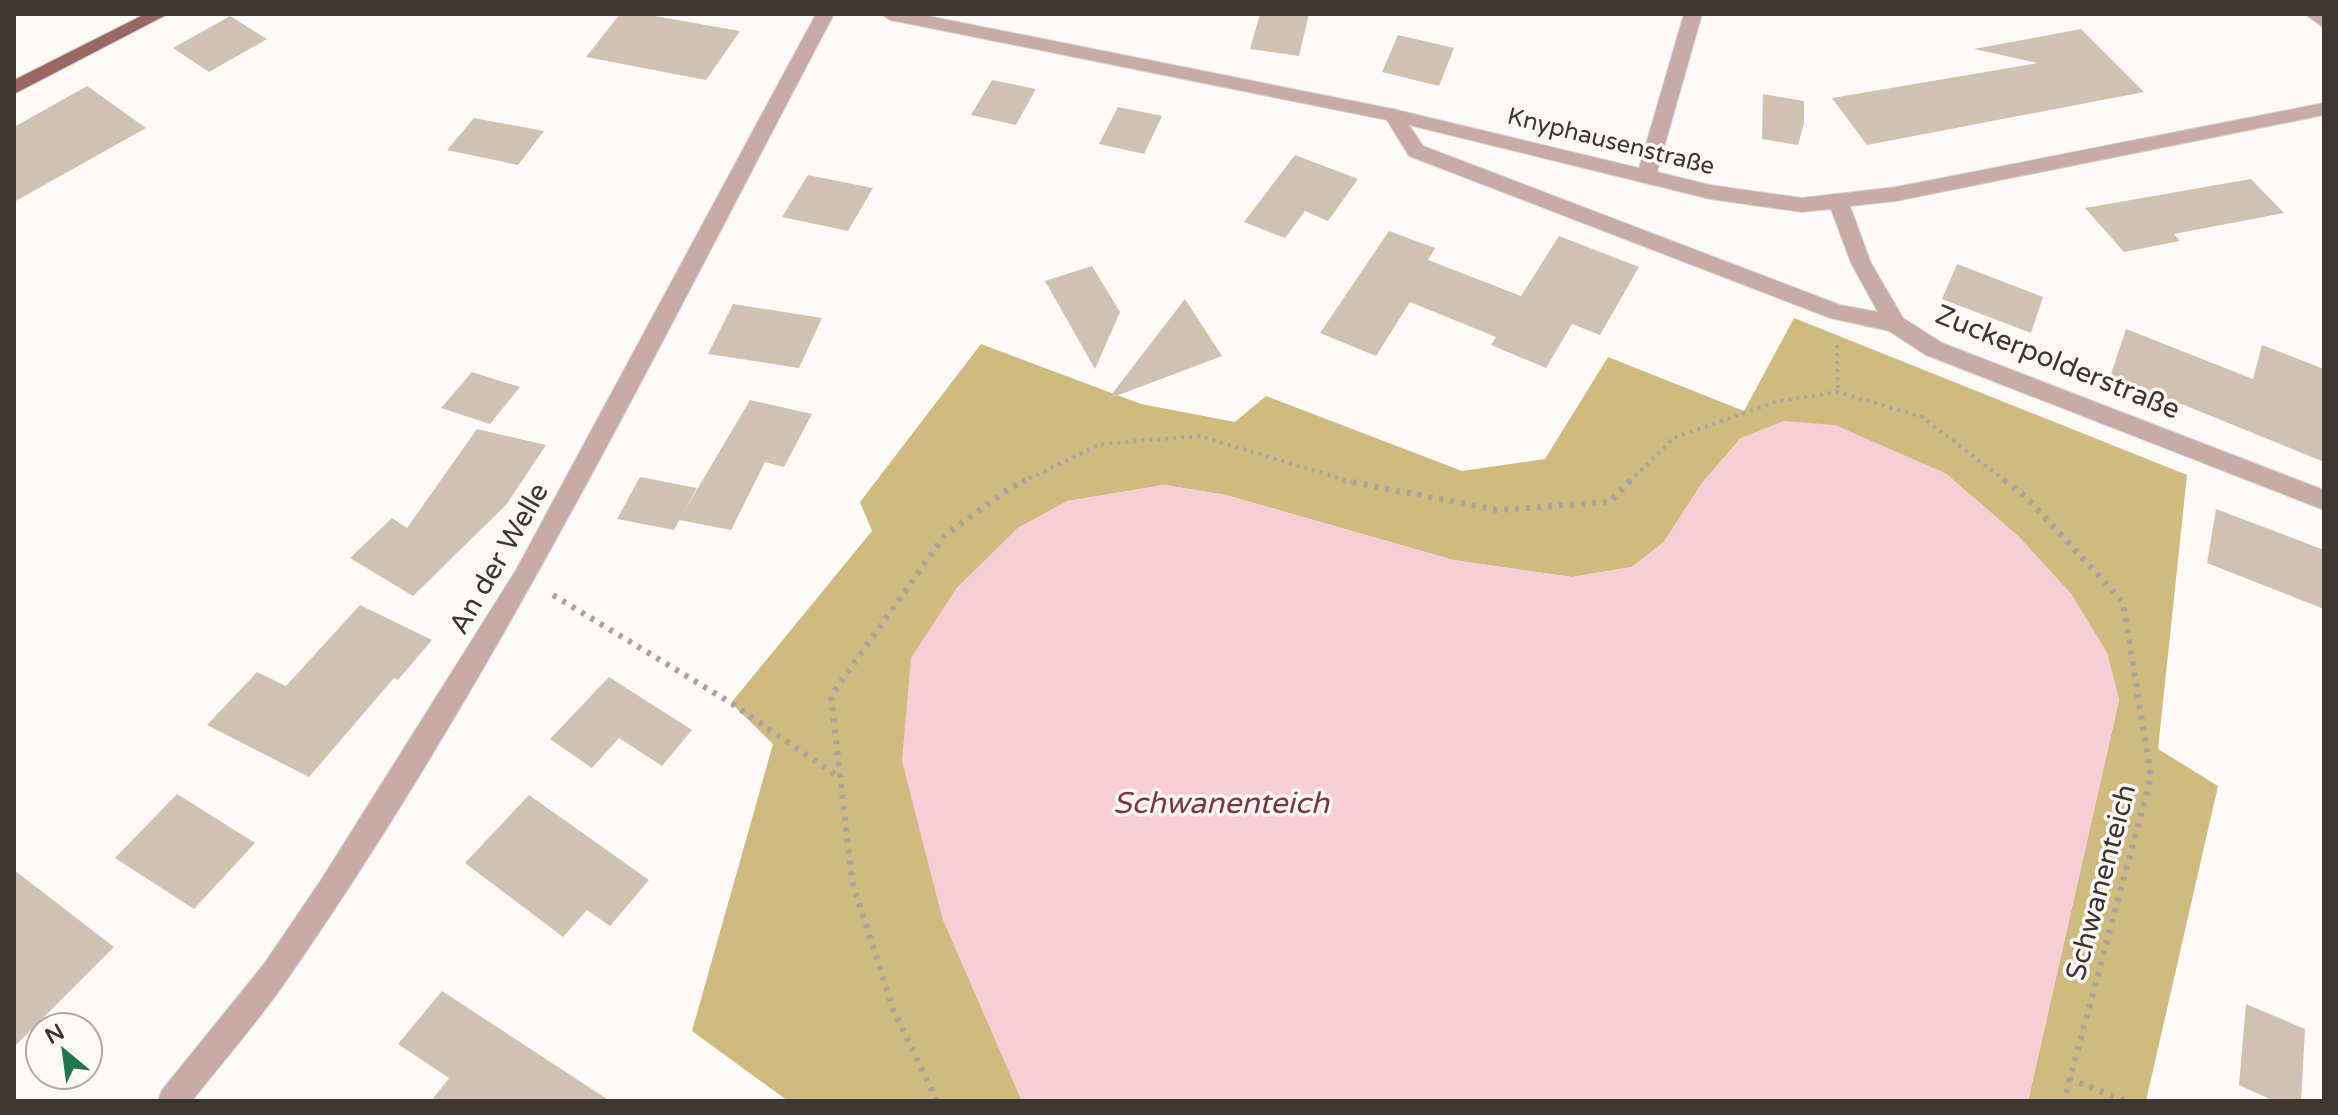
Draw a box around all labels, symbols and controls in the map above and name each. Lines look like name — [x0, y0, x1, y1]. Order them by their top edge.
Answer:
street label: Knyphausenstraße — [1504, 102, 1717, 181]
street label: Zuckerpolderstraße — [1930, 297, 2185, 427]
street label: An der Welle — [442, 477, 556, 640]
street label: Schwanenteich — [2058, 780, 2143, 984]
water label: Schwanenteich — [1113, 785, 1330, 822]
north arrow — [24, 1011, 104, 1091]
text: N — [41, 1019, 69, 1050]

